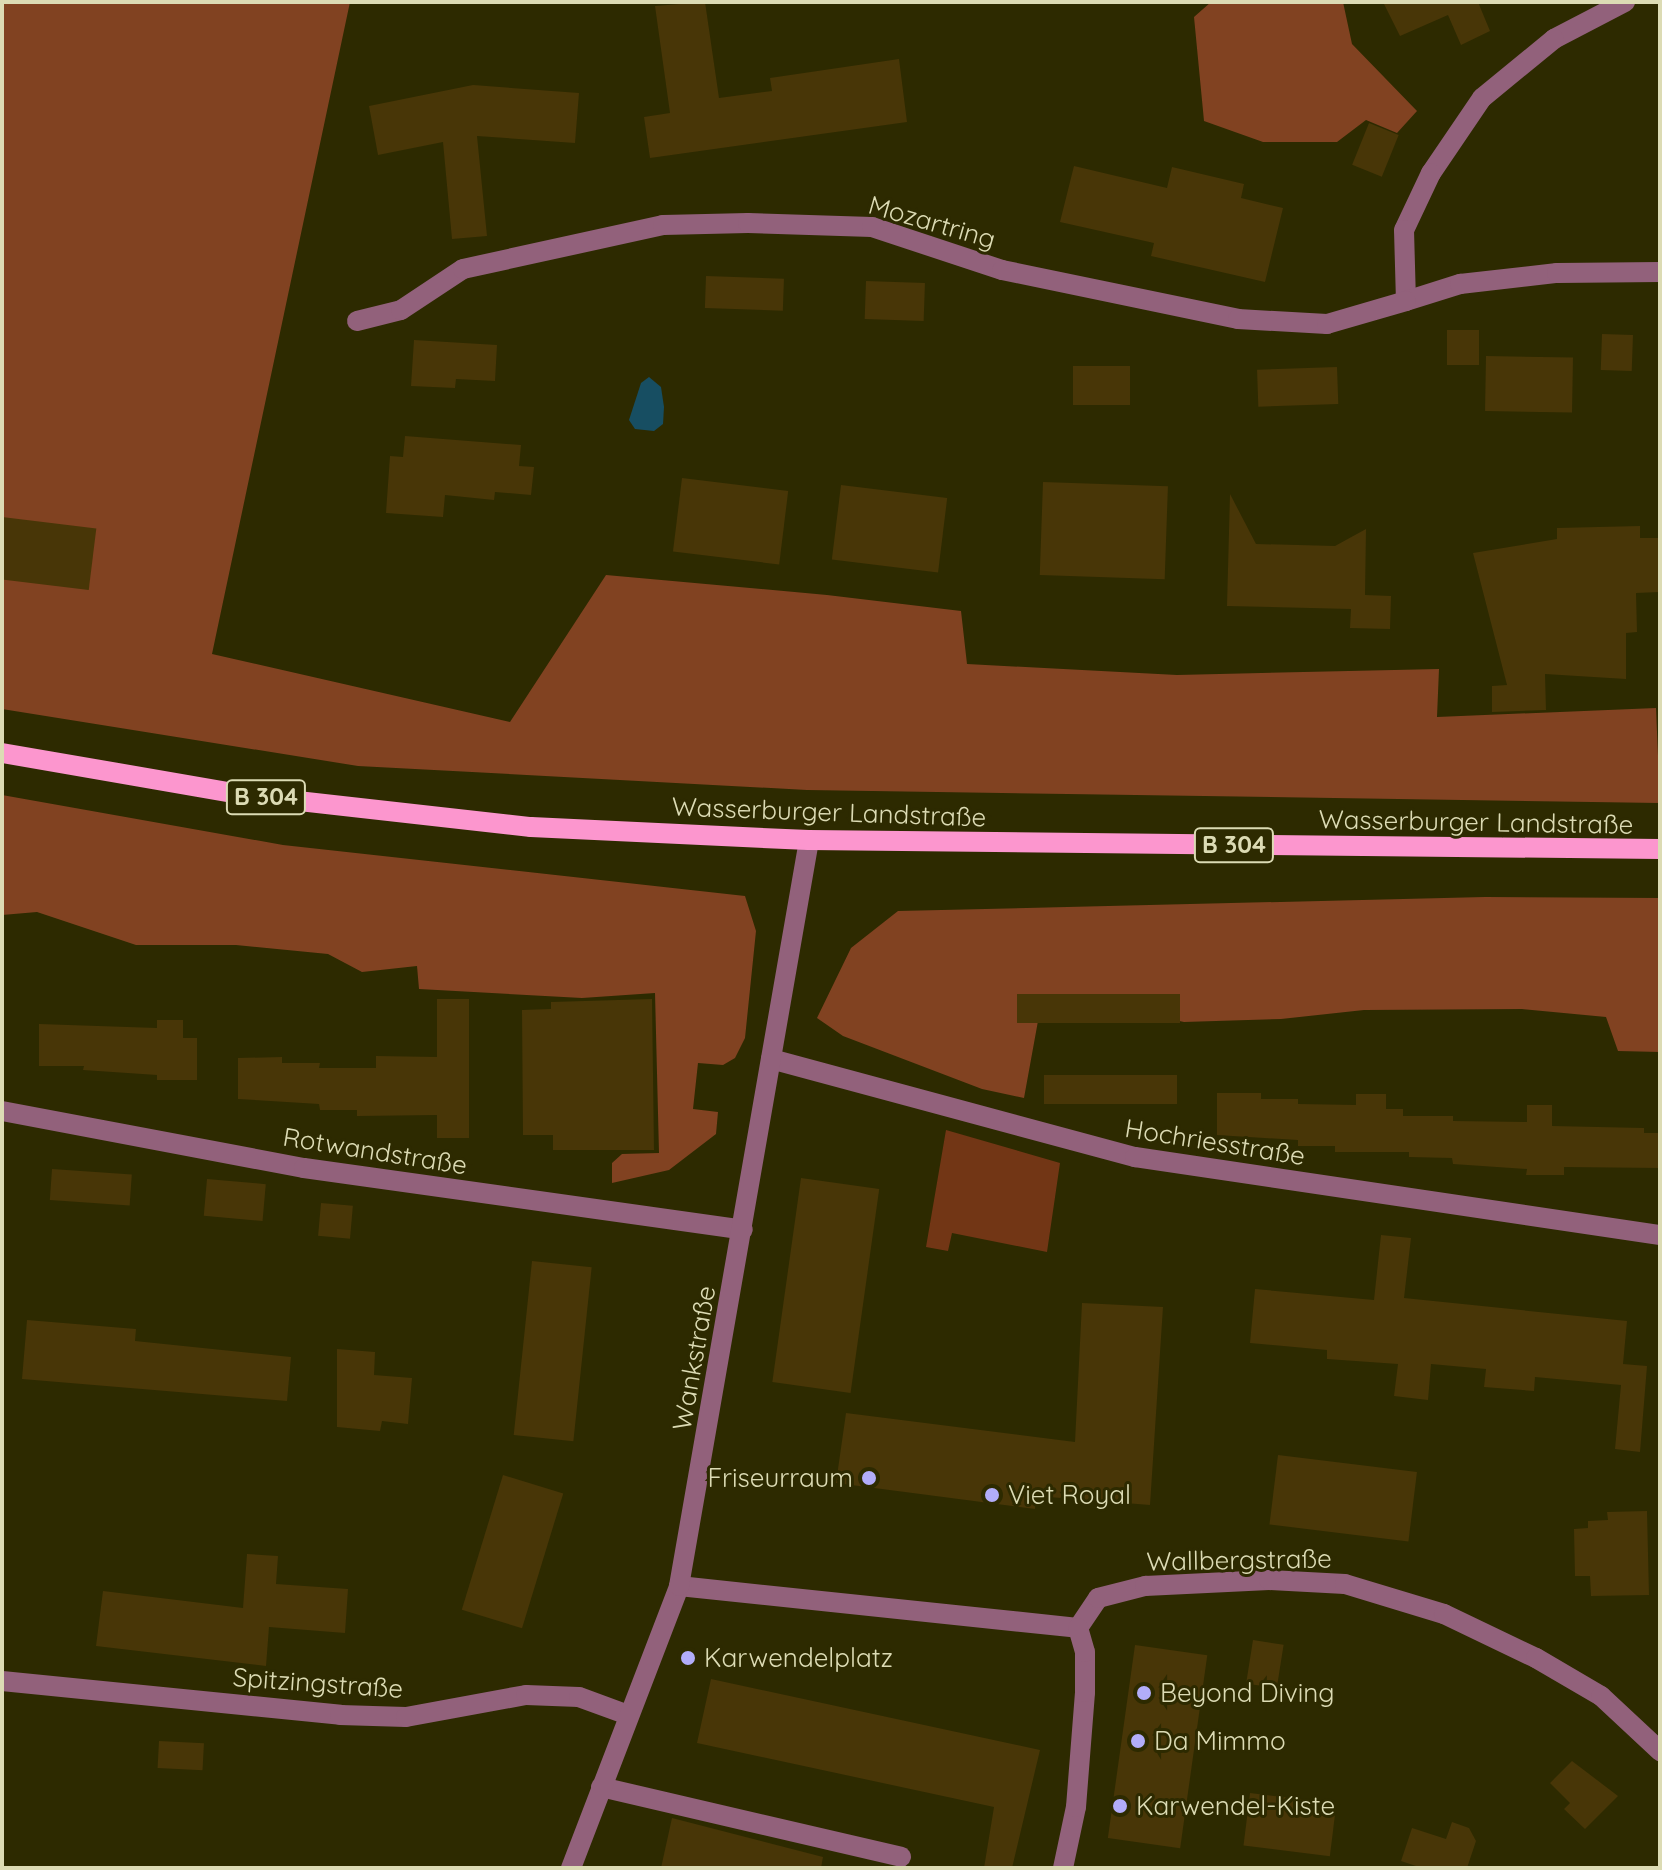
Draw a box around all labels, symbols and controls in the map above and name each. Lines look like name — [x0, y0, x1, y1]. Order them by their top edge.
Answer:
street label: Mozartring — [865, 189, 999, 255]
road number: B 304 — [224, 777, 308, 817]
street label: Wasserburger Landstraße — [671, 791, 987, 833]
street label: Wasserburger Landstraße — [1318, 804, 1634, 840]
road number: B 304 — [1192, 825, 1276, 865]
street label: Hochriesstraße — [1123, 1112, 1307, 1172]
street label: Rotwandstraße — [281, 1121, 469, 1181]
street label: Wankstraße — [666, 1283, 722, 1433]
place label: Friseurraum — [708, 1462, 853, 1494]
marker: Friseurraum — [860, 1469, 878, 1487]
place label: Viet Royal — [1008, 1479, 1131, 1511]
marker: Viet Royal — [983, 1486, 1001, 1504]
street label: Wallbergstraße — [1146, 1543, 1332, 1577]
place label: Karwendelplatz — [704, 1642, 893, 1674]
marker: Karwendelplatz — [679, 1649, 697, 1667]
street label: Spitzingstraße — [232, 1661, 404, 1705]
place label: Beyond Diving — [1160, 1677, 1335, 1709]
marker: Beyond Diving — [1135, 1684, 1153, 1702]
place label: Da Mimmo — [1154, 1725, 1286, 1757]
marker: Da Mimmo — [1129, 1732, 1147, 1750]
place label: Karwendel-Kiste — [1136, 1790, 1335, 1822]
marker: Karwendel-Kiste — [1111, 1797, 1129, 1815]

